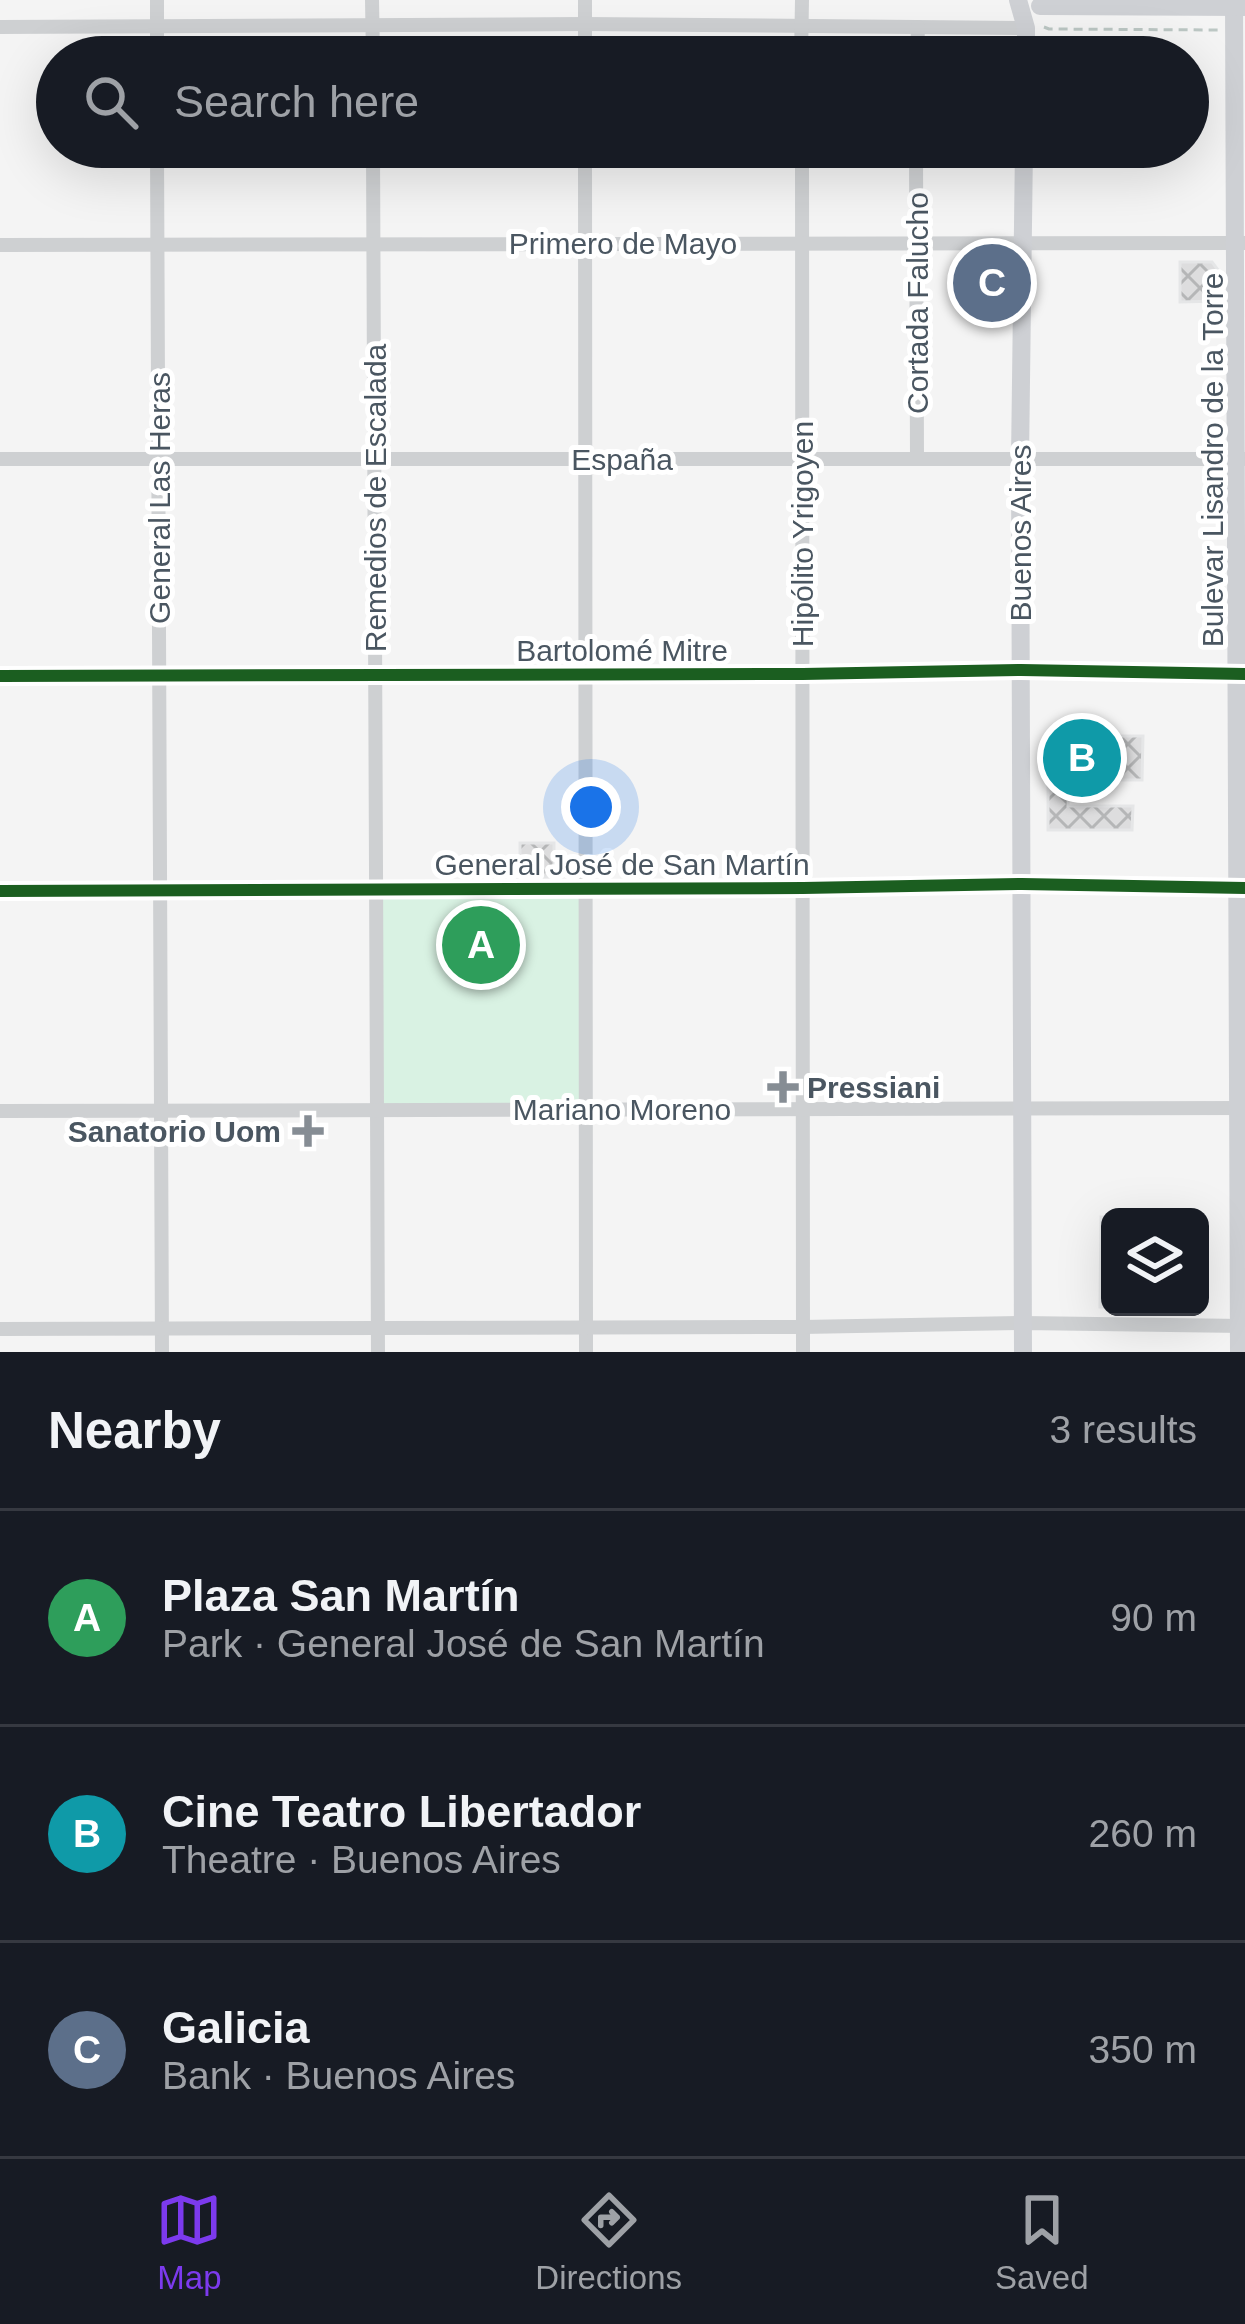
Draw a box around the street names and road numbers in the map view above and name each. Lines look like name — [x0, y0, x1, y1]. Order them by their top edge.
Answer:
street label: Cortada Falucho — [901, 192, 934, 414]
street label: Primero de Mayo — [509, 227, 737, 260]
street label: Bulevar Lisandro de la Torre — [1196, 273, 1229, 647]
street label: Remedios de Escalada — [359, 343, 392, 652]
street label: General Las Heras — [143, 372, 176, 624]
street label: Hipólito Yrigoyen — [786, 421, 819, 647]
street label: España — [571, 443, 673, 476]
street label: Buenos Aires — [1004, 445, 1037, 621]
street label: Bartolomé Mitre — [516, 634, 728, 667]
street label: General José de San Martín — [434, 848, 810, 881]
street label: Mariano Moreno — [513, 1093, 731, 1126]

